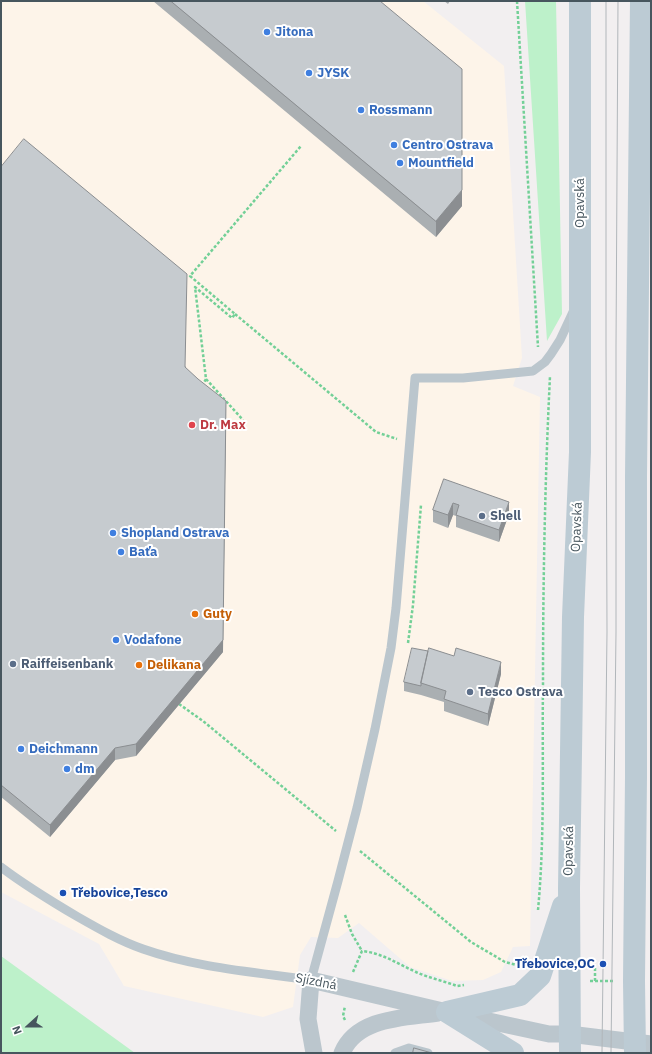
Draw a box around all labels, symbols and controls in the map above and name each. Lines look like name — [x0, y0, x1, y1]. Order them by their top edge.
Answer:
place label: Jitona — [275, 24, 313, 40]
marker: Jitona — [262, 27, 272, 37]
place label: JYSK — [317, 65, 349, 81]
marker: JYSK — [304, 68, 314, 78]
place label: Rossmann — [369, 102, 432, 118]
marker: Rossmann — [356, 105, 366, 115]
place label: Centro Ostrava — [402, 137, 493, 153]
marker: Centro Ostrava — [389, 140, 399, 150]
place label: Mountfield — [408, 155, 474, 171]
marker: Mountfield — [395, 158, 405, 168]
street label: Opavská — [572, 178, 588, 228]
place label: Dr. Max — [200, 417, 246, 433]
marker: Dr. Max — [187, 420, 197, 430]
street label: Opavská — [568, 502, 586, 552]
place label: Shell — [490, 508, 521, 524]
marker: Shell — [477, 511, 487, 521]
place label: Shopland Ostrava — [121, 525, 229, 541]
marker: Shopland Ostrava — [108, 528, 118, 538]
place label: Baťa — [129, 544, 157, 560]
marker: Baťa — [116, 547, 126, 557]
place label: Guty — [203, 606, 232, 622]
marker: Guty — [190, 609, 200, 619]
place label: Vodafone — [124, 632, 182, 648]
marker: Vodafone — [111, 635, 121, 645]
place label: Raiffeisenbank — [21, 656, 113, 672]
place label: Delikana — [147, 657, 201, 673]
marker: Raiffeisenbank — [8, 659, 18, 669]
marker: Delikana — [134, 660, 144, 670]
place label: Tesco Ostrava — [478, 684, 563, 700]
marker: Tesco Ostrava — [465, 687, 475, 697]
place label: Deichmann — [29, 741, 98, 757]
marker: Deichmann — [16, 744, 26, 754]
place label: dm — [75, 761, 95, 777]
marker: dm — [62, 764, 72, 774]
street label: Opavská — [561, 826, 577, 876]
place label: Třebovice,Tesco — [71, 885, 168, 901]
marker: Třebovice,Tesco — [58, 888, 68, 898]
place label: Třebovice,OC — [515, 956, 595, 972]
marker: Třebovice,OC — [598, 959, 608, 969]
street label: Sjízdná — [294, 970, 338, 994]
north arrow — [8, 1006, 48, 1046]
text: N — [9, 1024, 25, 1037]

